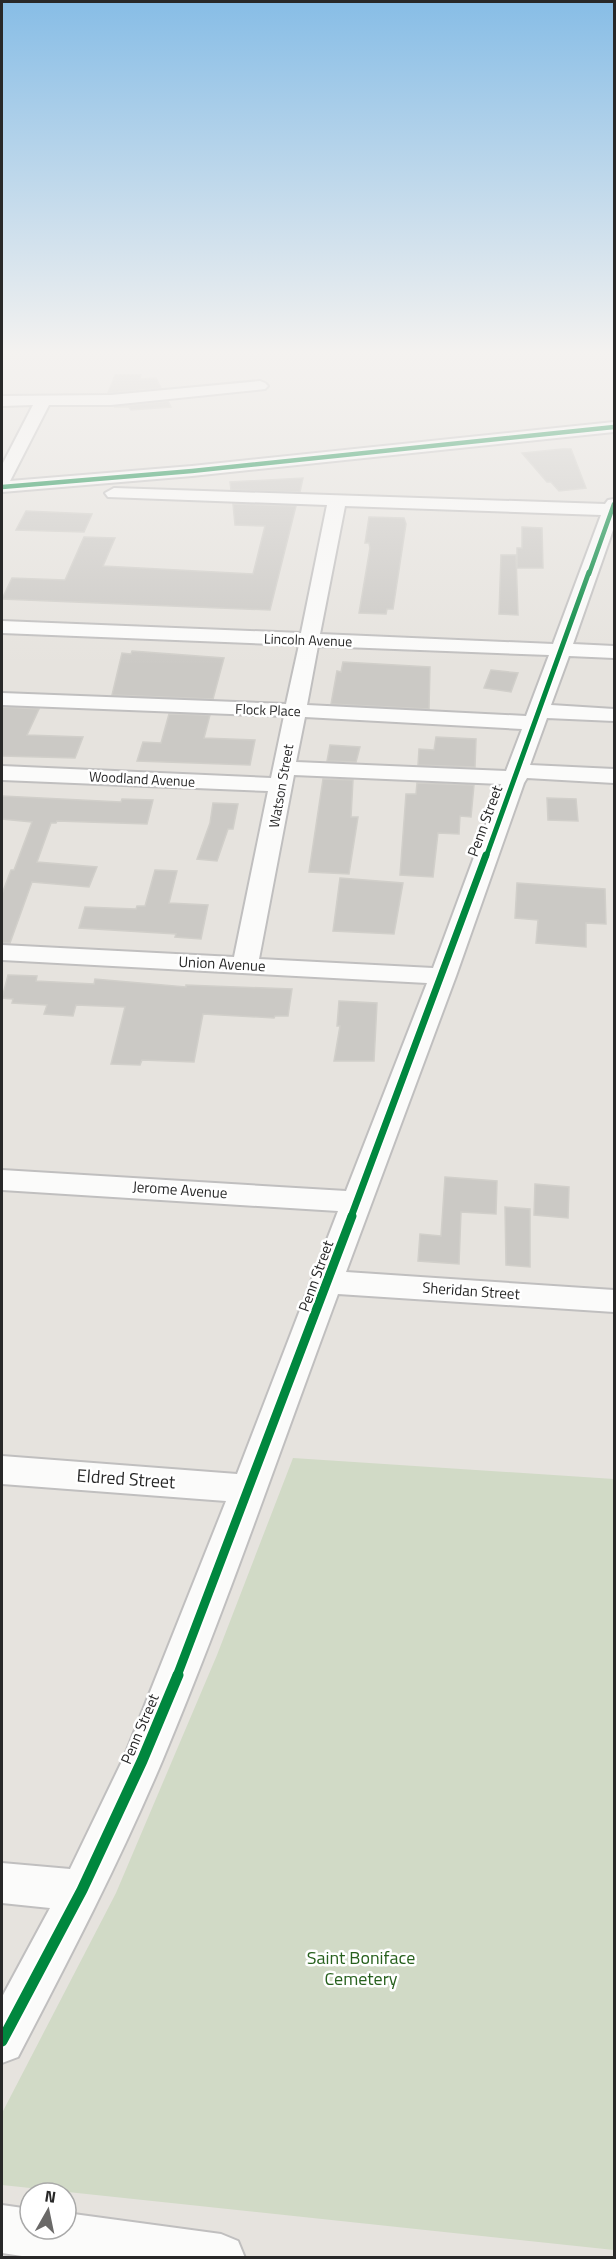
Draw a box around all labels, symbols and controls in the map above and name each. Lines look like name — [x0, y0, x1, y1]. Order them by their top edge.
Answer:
street label: Lincoln Avenue — [264, 627, 353, 652]
street label: Flock Place — [235, 698, 301, 721]
street label: Watson Street — [263, 742, 298, 829]
street label: Woodland Avenue — [88, 765, 196, 792]
street label: Penn Street — [461, 781, 508, 860]
street label: Union Avenue — [178, 950, 266, 977]
street label: Jerome Avenue — [132, 1175, 228, 1204]
street label: Penn Street — [292, 1236, 339, 1315]
street label: Sheridan Street — [421, 1276, 521, 1305]
street label: Eldred Street — [76, 1462, 177, 1495]
street label: Penn Street — [114, 1689, 165, 1768]
park label: Saint Boniface Cemetery — [307, 1944, 415, 1992]
north arrow — [18, 2181, 78, 2241]
text: N — [43, 2183, 58, 2209]

